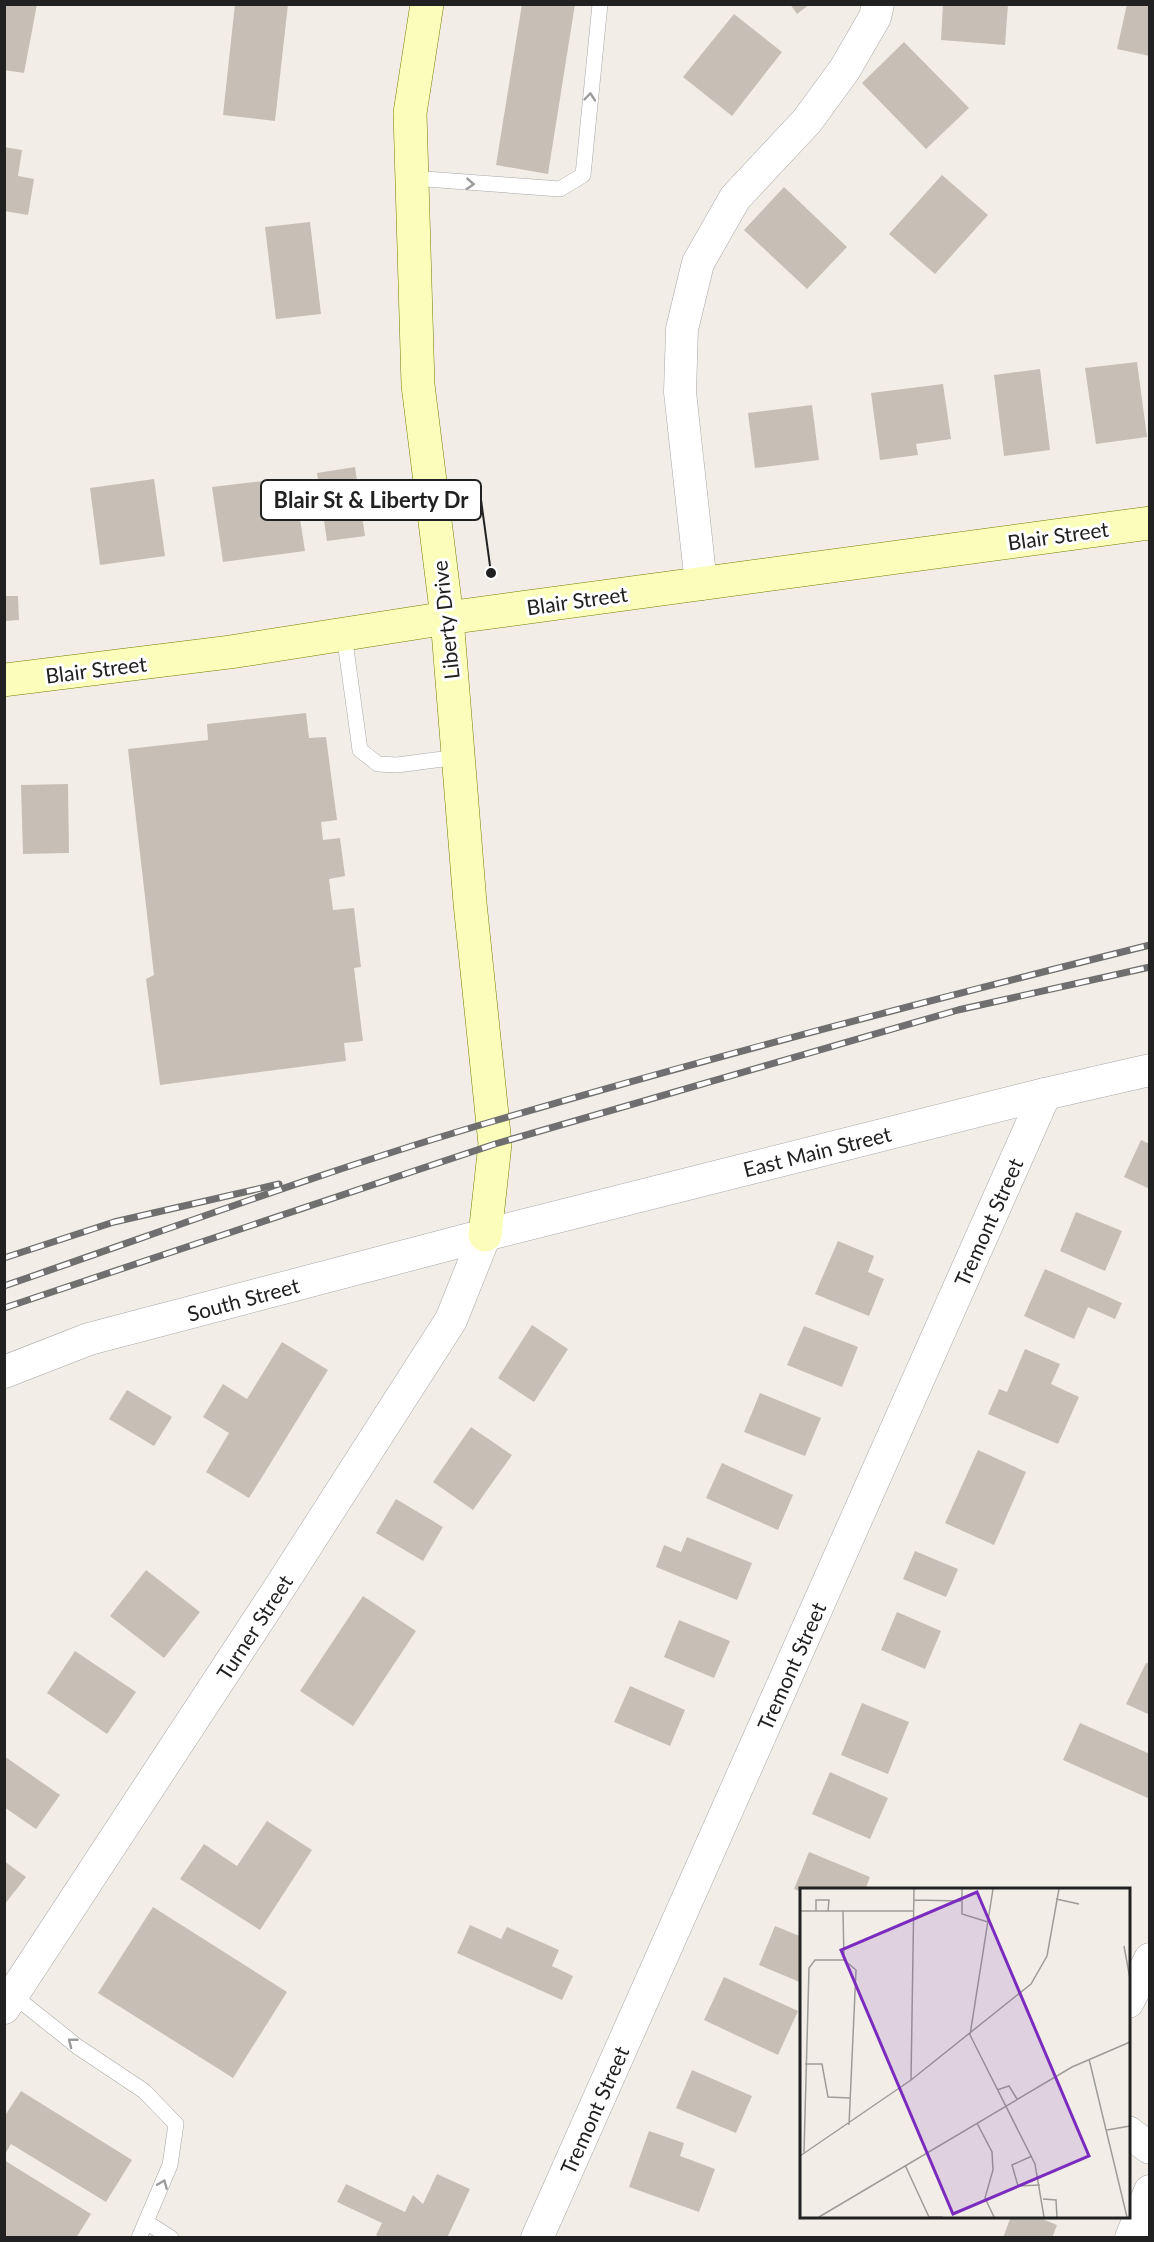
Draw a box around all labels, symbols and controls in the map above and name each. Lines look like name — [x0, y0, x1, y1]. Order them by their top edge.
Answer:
one-way arrow — [583, 93, 596, 102]
one-way arrow — [466, 177, 475, 190]
callout: Blair St & Liberty Dr — [261, 480, 481, 520]
text: Blair St & Liberty Dr — [274, 486, 469, 513]
street label: Blair Street — [1006, 515, 1111, 554]
street label: Liberty Drive — [426, 559, 464, 681]
street label: Blair Street — [525, 580, 630, 619]
street label: Blair Street — [44, 650, 148, 688]
street label: East Main Street — [740, 1120, 894, 1181]
street label: Tremont Street — [949, 1154, 1028, 1290]
street label: South Street — [184, 1272, 302, 1326]
street label: Turner Street — [211, 1569, 297, 1684]
street label: Tremont Street — [752, 1598, 831, 1734]
inset map — [800, 1888, 1130, 2218]
one-way arrow — [68, 2038, 79, 2049]
street label: Tremont Street — [555, 2042, 634, 2178]
one-way arrow — [156, 2179, 168, 2190]

